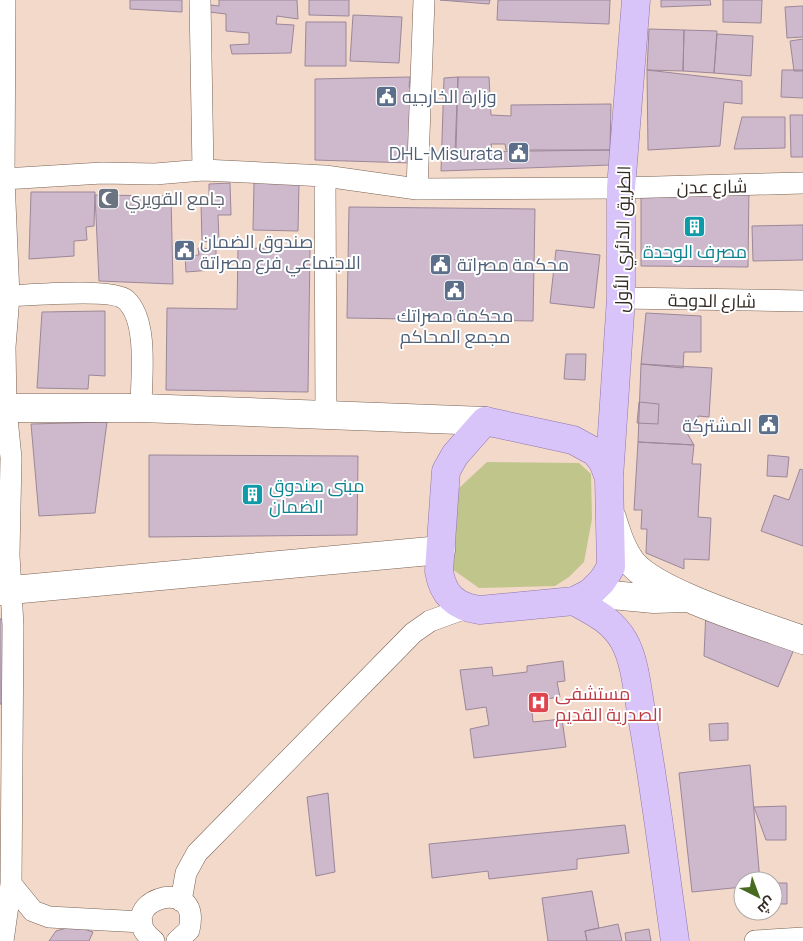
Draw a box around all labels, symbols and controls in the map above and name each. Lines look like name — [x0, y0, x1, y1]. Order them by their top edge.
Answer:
public building icon: وزارة الخارجيه — [374, 84, 398, 108]
place label: وزارة الخارجيه — [402, 84, 497, 108]
place label: DHL-Misurata — [389, 141, 503, 165]
public building icon: DHL-Misurata — [507, 141, 531, 165]
street label: الطريق الدائري الأول — [609, 165, 638, 313]
street label: شارع عدن — [676, 173, 748, 200]
mosque icon: جامع القويري — [97, 186, 121, 210]
place label: جامع القويري — [125, 186, 225, 213]
building icon: مصرف الوحدة — [683, 214, 707, 238]
place label: صندوق الضمان الاجتماعي فرع مصراتة — [200, 229, 361, 277]
public building icon: صندوق الضمان الاجتماعي فرع مصراتة — [172, 239, 196, 263]
place label: مصرف الوحدة — [643, 239, 747, 263]
public building icon: محكمة مصراتة — [429, 252, 453, 276]
place label: محكمة مصراتة — [457, 252, 569, 276]
public building icon: محكمة مصراتك مجمع المحاكم — [443, 278, 467, 302]
street label: شارع الدوحة — [668, 287, 756, 314]
place label: محكمة مصراتك مجمع المحاكم — [397, 303, 513, 349]
place label: المشتركة — [682, 413, 752, 437]
public building icon: المشتركة — [756, 413, 780, 437]
place label: مبنى صندوق الضمان — [269, 473, 364, 518]
building icon: مبنى صندوق الضمان — [241, 483, 265, 507]
place label: مستشفى الصدرية القديم — [555, 681, 662, 727]
hospital icon: مستشفى الصدرية القديم — [527, 691, 551, 715]
north arrow — [733, 871, 783, 921]
text: ش — [754, 893, 780, 919]

